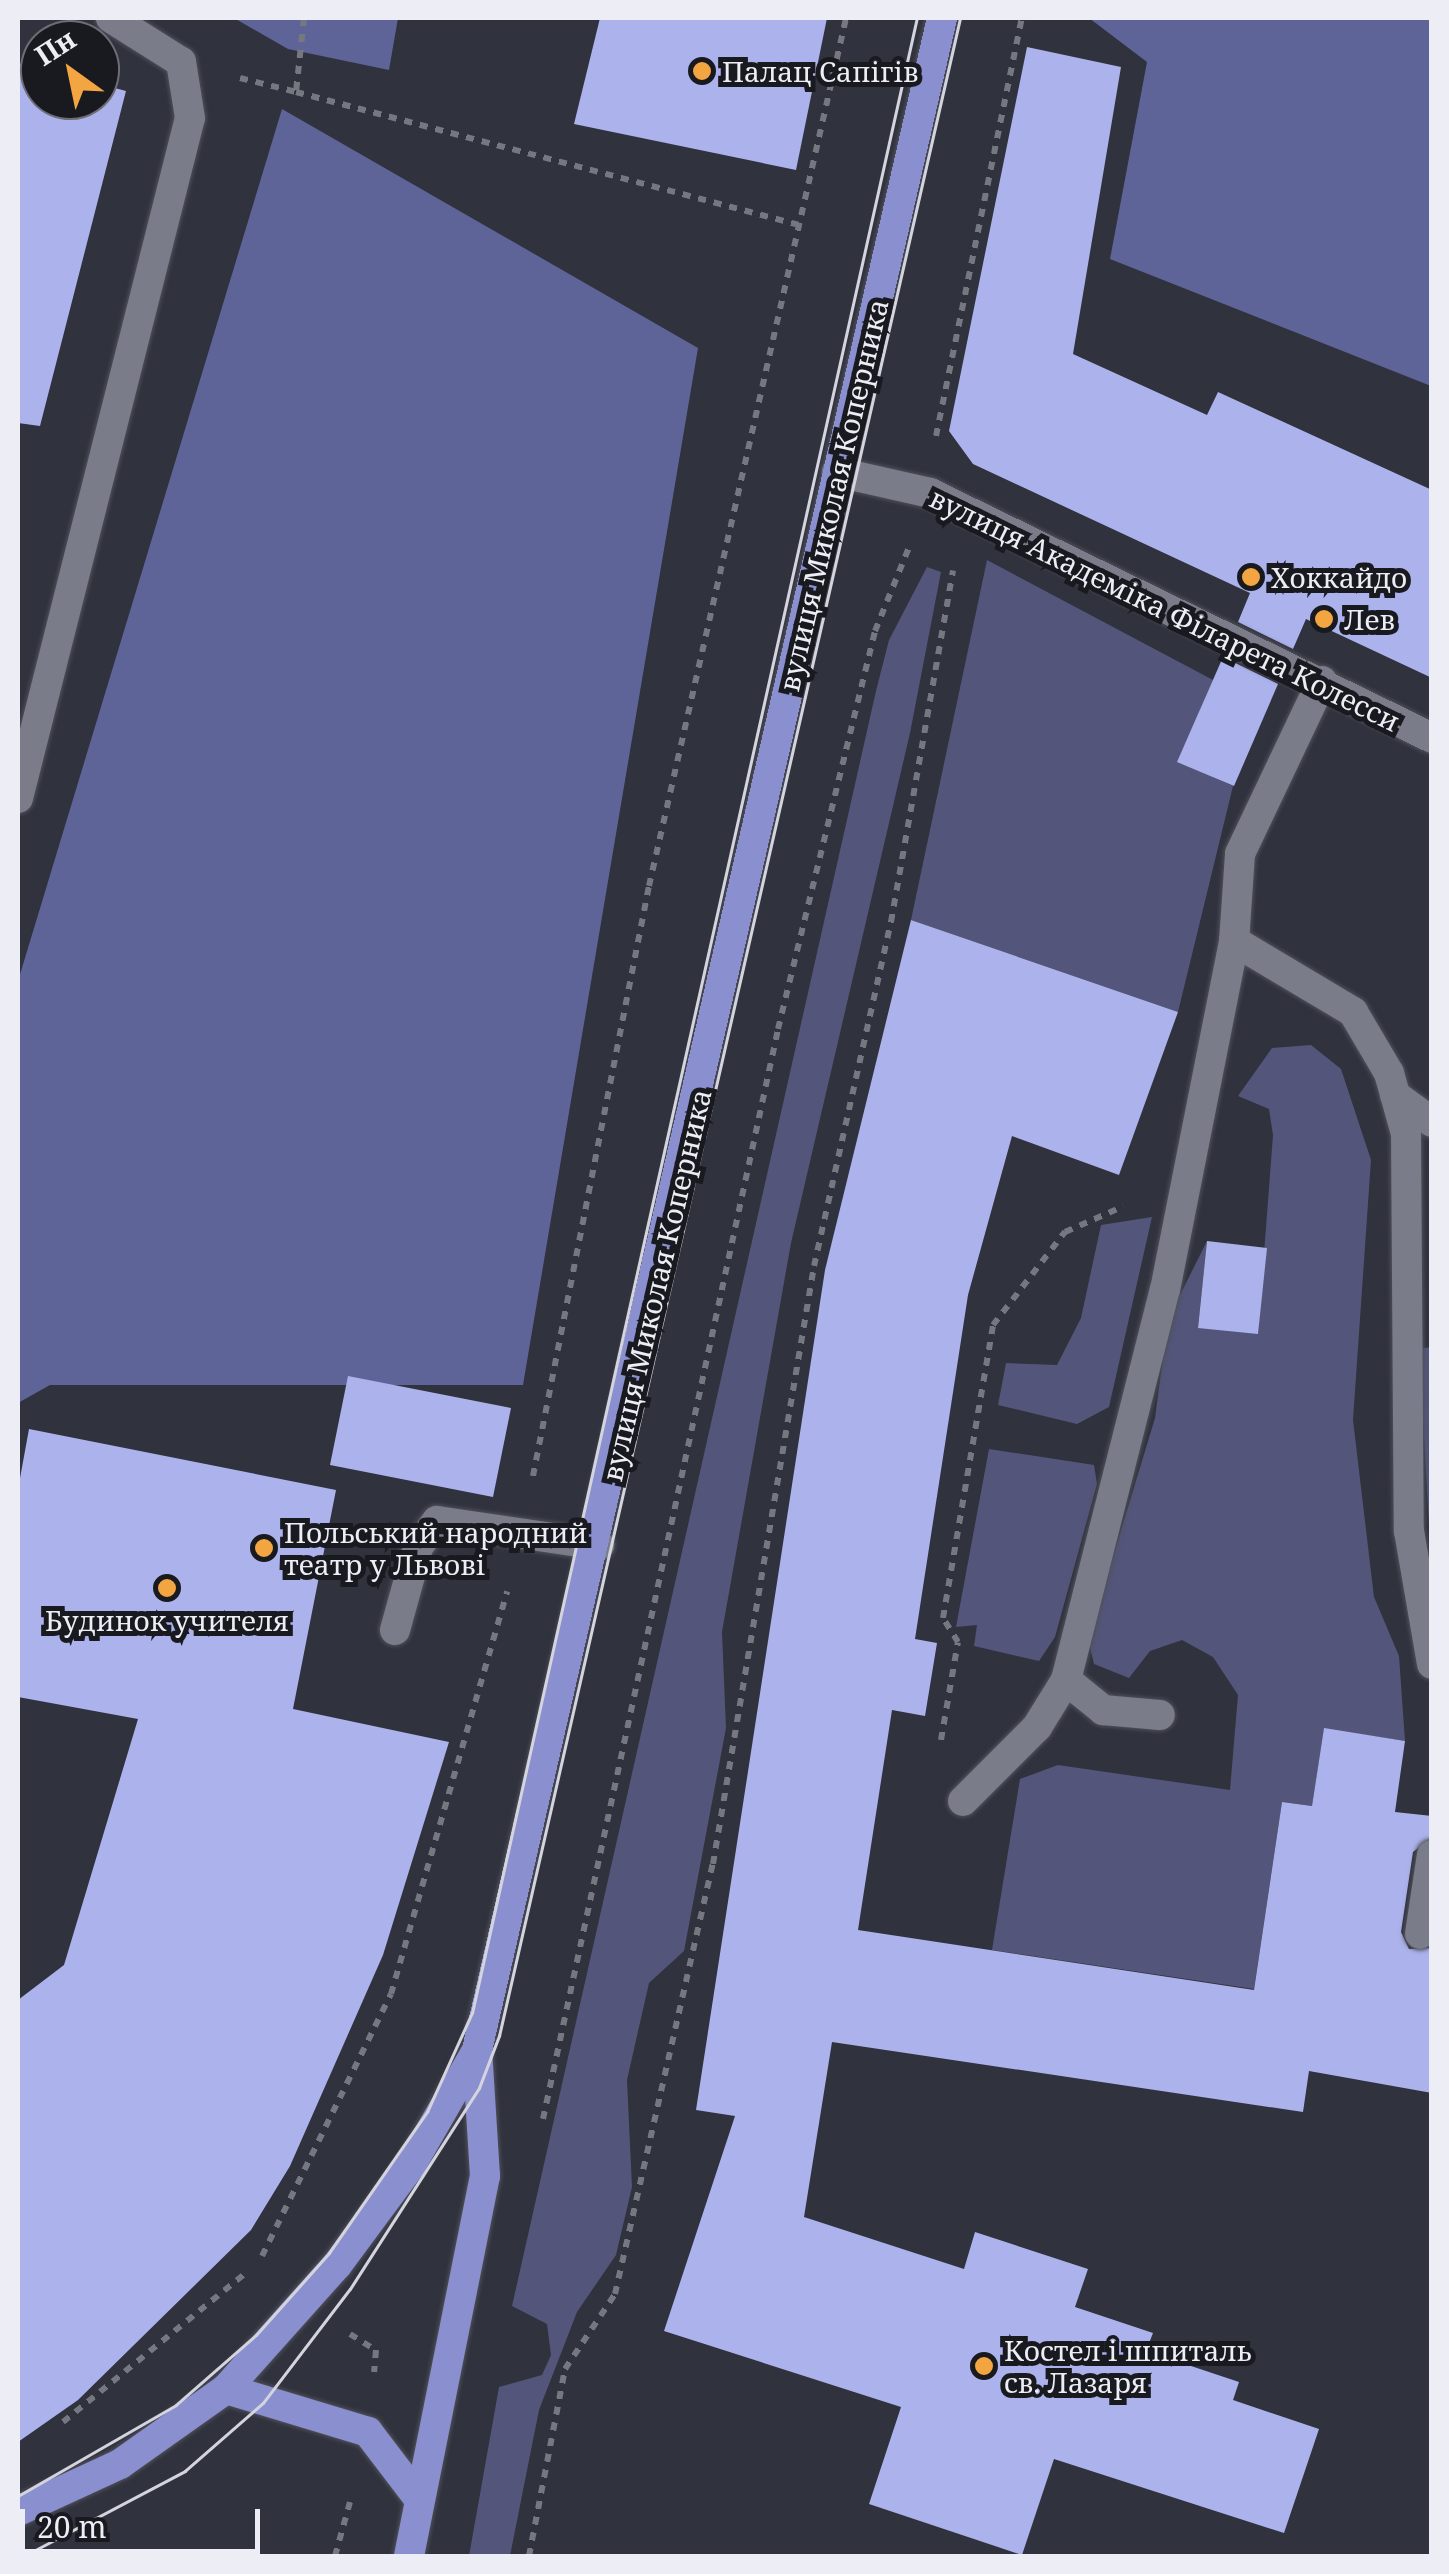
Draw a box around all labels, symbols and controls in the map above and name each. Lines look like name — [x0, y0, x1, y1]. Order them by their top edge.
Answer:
text: Пн — [27, 19, 82, 74]
north arrow — [20, 20, 120, 120]
place label: Палац Сапігів — [722, 54, 919, 88]
marker: Палац Сапігів — [691, 60, 713, 82]
street label: вулиця Миколая Коперника — [771, 296, 895, 694]
street label: вулиця Академіка Філарета Колесси — [925, 480, 1405, 738]
place label: Хоккайдо — [1271, 560, 1407, 594]
marker: Хоккайдо — [1240, 566, 1262, 588]
place label: Лев — [1344, 602, 1395, 636]
marker: Лев — [1313, 608, 1335, 630]
street label: вулиця Миколая Коперника — [594, 1086, 718, 1484]
place label: Польський народний театр у Львові — [284, 1515, 587, 1581]
marker: Польський народний театр у Львові — [253, 1537, 275, 1559]
marker: Будинок учителя — [156, 1577, 178, 1599]
place label: Будинок учителя — [45, 1603, 289, 1637]
place label: Костел і шпиталь св. Лазаря — [1004, 2333, 1252, 2399]
marker: Костел і шпиталь св. Лазаря — [973, 2355, 995, 2377]
scale bar — [25, 2489, 265, 2551]
text: 20 m — [37, 2506, 107, 2547]

